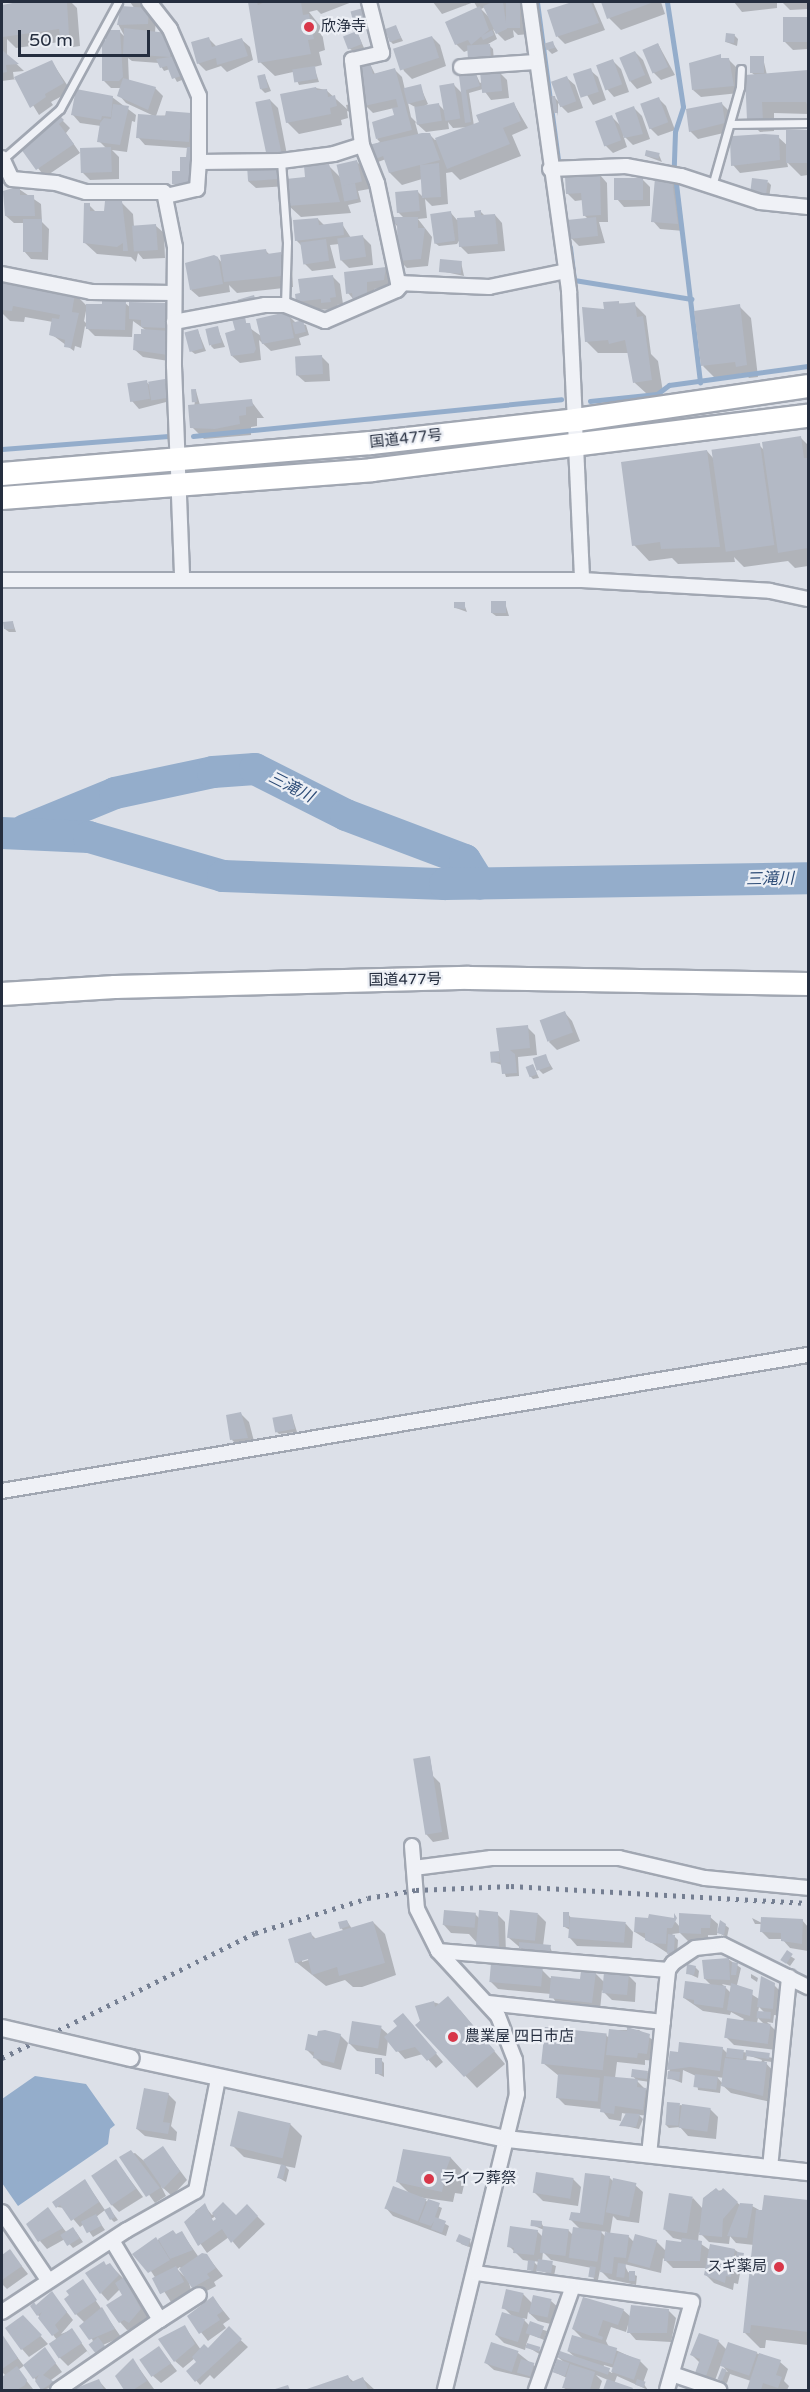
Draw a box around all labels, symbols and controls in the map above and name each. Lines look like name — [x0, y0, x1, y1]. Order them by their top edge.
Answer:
scale bar — [21, 18, 153, 56]
place label: 欣浄寺 — [321, 18, 366, 36]
marker: 欣浄寺 — [302, 20, 316, 34]
text: 50 m — [29, 29, 73, 51]
street label: 国道477号 — [369, 426, 443, 452]
water label: 三滝川 — [265, 768, 317, 806]
water label: 三滝川 — [746, 869, 794, 889]
street label: 国道477号 — [368, 970, 442, 990]
place label: 農業屋 四日市店 — [465, 2028, 574, 2046]
marker: 農業屋 四日市店 — [446, 2030, 460, 2044]
place label: ライフ葬祭 — [441, 2170, 516, 2188]
marker: ライフ葬祭 — [422, 2172, 436, 2186]
place label: スギ薬局 — [707, 2258, 767, 2276]
marker: スギ薬局 — [772, 2260, 786, 2274]

